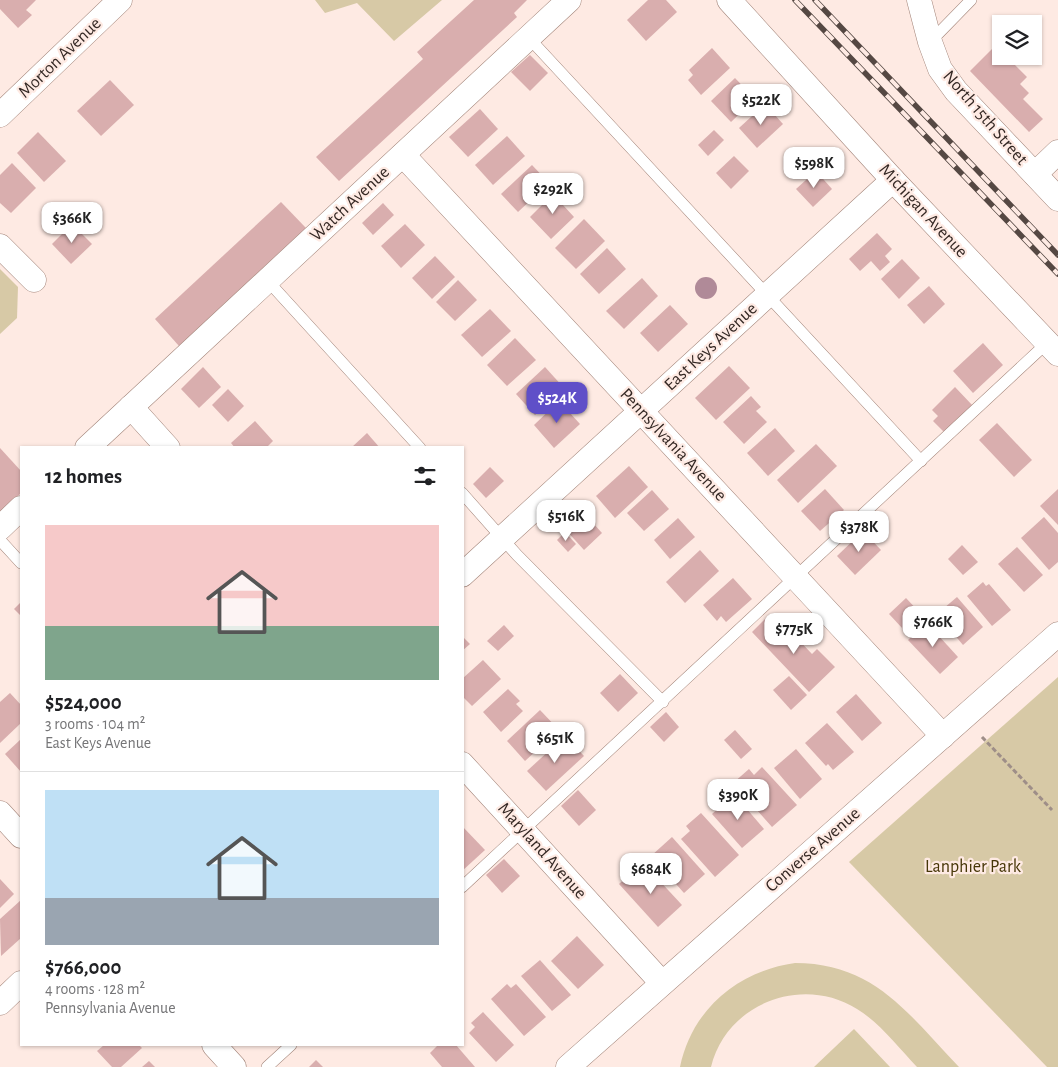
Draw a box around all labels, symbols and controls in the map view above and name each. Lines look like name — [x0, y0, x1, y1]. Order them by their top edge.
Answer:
street label: Morton Avenue — [15, 14, 105, 102]
map controls — [992, 15, 1042, 65]
button: layers — [992, 15, 1042, 65]
street label: North 15th Street — [939, 67, 1031, 169]
pin: $522K — [726, 84, 796, 126]
text: $522K — [742, 92, 780, 108]
pin: $598K — [779, 146, 849, 189]
text: $598K — [794, 155, 834, 171]
street label: Michigan Avenue — [875, 161, 971, 261]
street label: Watch Avenue — [307, 163, 393, 245]
pin: $292K — [518, 172, 588, 215]
text: $292K — [533, 181, 573, 197]
pin: $366K — [37, 202, 107, 244]
text: $366K — [53, 210, 91, 226]
street label: East Keys Avenue — [661, 300, 761, 394]
pin: $524K — [522, 382, 592, 424]
street label: Pennsylvania Avenue — [616, 385, 730, 505]
text: $524K — [537, 390, 577, 406]
icon: filters — [411, 462, 439, 490]
text: 12 homes — [45, 466, 122, 487]
pin: $516K — [531, 500, 601, 542]
text: $516K — [548, 508, 584, 524]
pin: $378K — [824, 510, 894, 553]
text: $378K — [840, 519, 878, 535]
icon: home — [197, 557, 287, 647]
pin: $766K — [898, 606, 968, 648]
pin: $775K — [759, 612, 829, 655]
text: $766K — [914, 614, 952, 630]
text: $775K — [775, 621, 813, 637]
text: $524,000 — [45, 692, 122, 713]
text: 3 rooms · 104 m² — [45, 716, 145, 732]
pin: $651K — [520, 722, 590, 764]
text: $651K — [537, 730, 573, 746]
text: East Keys Avenue — [45, 735, 151, 751]
pin: $390K — [703, 778, 773, 821]
text: $390K — [718, 787, 758, 803]
street label: Maryland Avenue — [494, 799, 590, 903]
street label: Converse Avenue — [762, 804, 864, 896]
icon: home — [197, 823, 287, 913]
pin: $684K — [616, 852, 686, 895]
park label: Lanphier Park — [925, 858, 1022, 876]
text: $684K — [631, 861, 671, 877]
text: $766,000 — [45, 957, 121, 978]
text: 4 rooms · 128 m² — [45, 981, 145, 997]
text: Pennsylvania Avenue — [45, 1000, 176, 1016]

